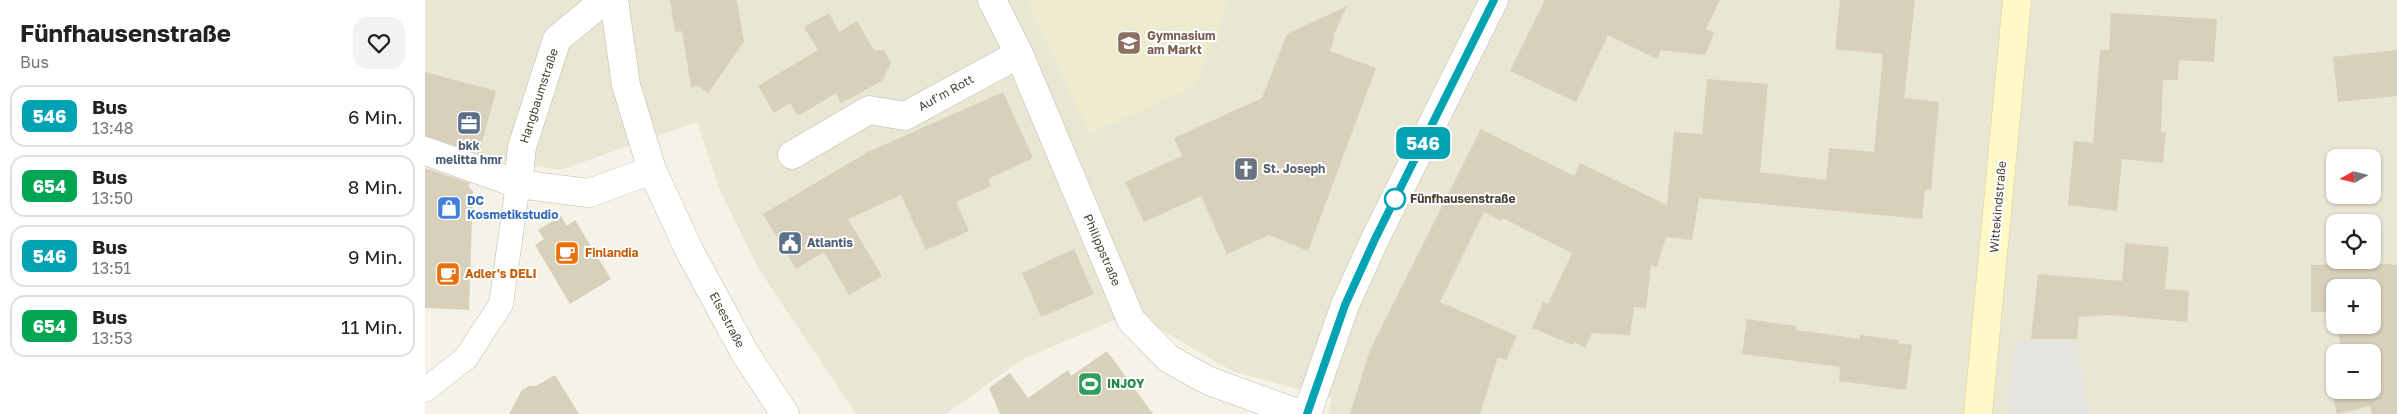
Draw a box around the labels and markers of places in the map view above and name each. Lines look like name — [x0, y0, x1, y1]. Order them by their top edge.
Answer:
place label: Gymnasium am Markt — [1147, 28, 1215, 57]
school or university icon: Gymnasium am Markt — [1116, 30, 1142, 56]
office icon: bkk melitta hmr — [456, 110, 482, 136]
place label: bkk melitta hmr — [436, 138, 503, 167]
church icon: St. Joseph — [1233, 156, 1259, 182]
place label: St. Joseph — [1263, 161, 1325, 176]
marker: Fünfhausenstraße — [1384, 188, 1406, 210]
place label: Fünfhausenstraße — [1410, 191, 1516, 206]
place label: DC Kosmetikstudio — [467, 193, 558, 222]
shop icon: DC Kosmetikstudio — [436, 195, 462, 221]
public building icon: Atlantis — [777, 230, 803, 256]
place label: Atlantis — [807, 235, 853, 250]
cafe icon: Finlandia — [554, 240, 580, 266]
place label: Finlandia — [585, 245, 639, 260]
cafe icon: Adler's DELI — [435, 261, 461, 287]
place label: Adler's DELI — [465, 266, 537, 281]
sports icon: INJOY — [1077, 371, 1103, 397]
place label: INJOY — [1107, 376, 1145, 391]

